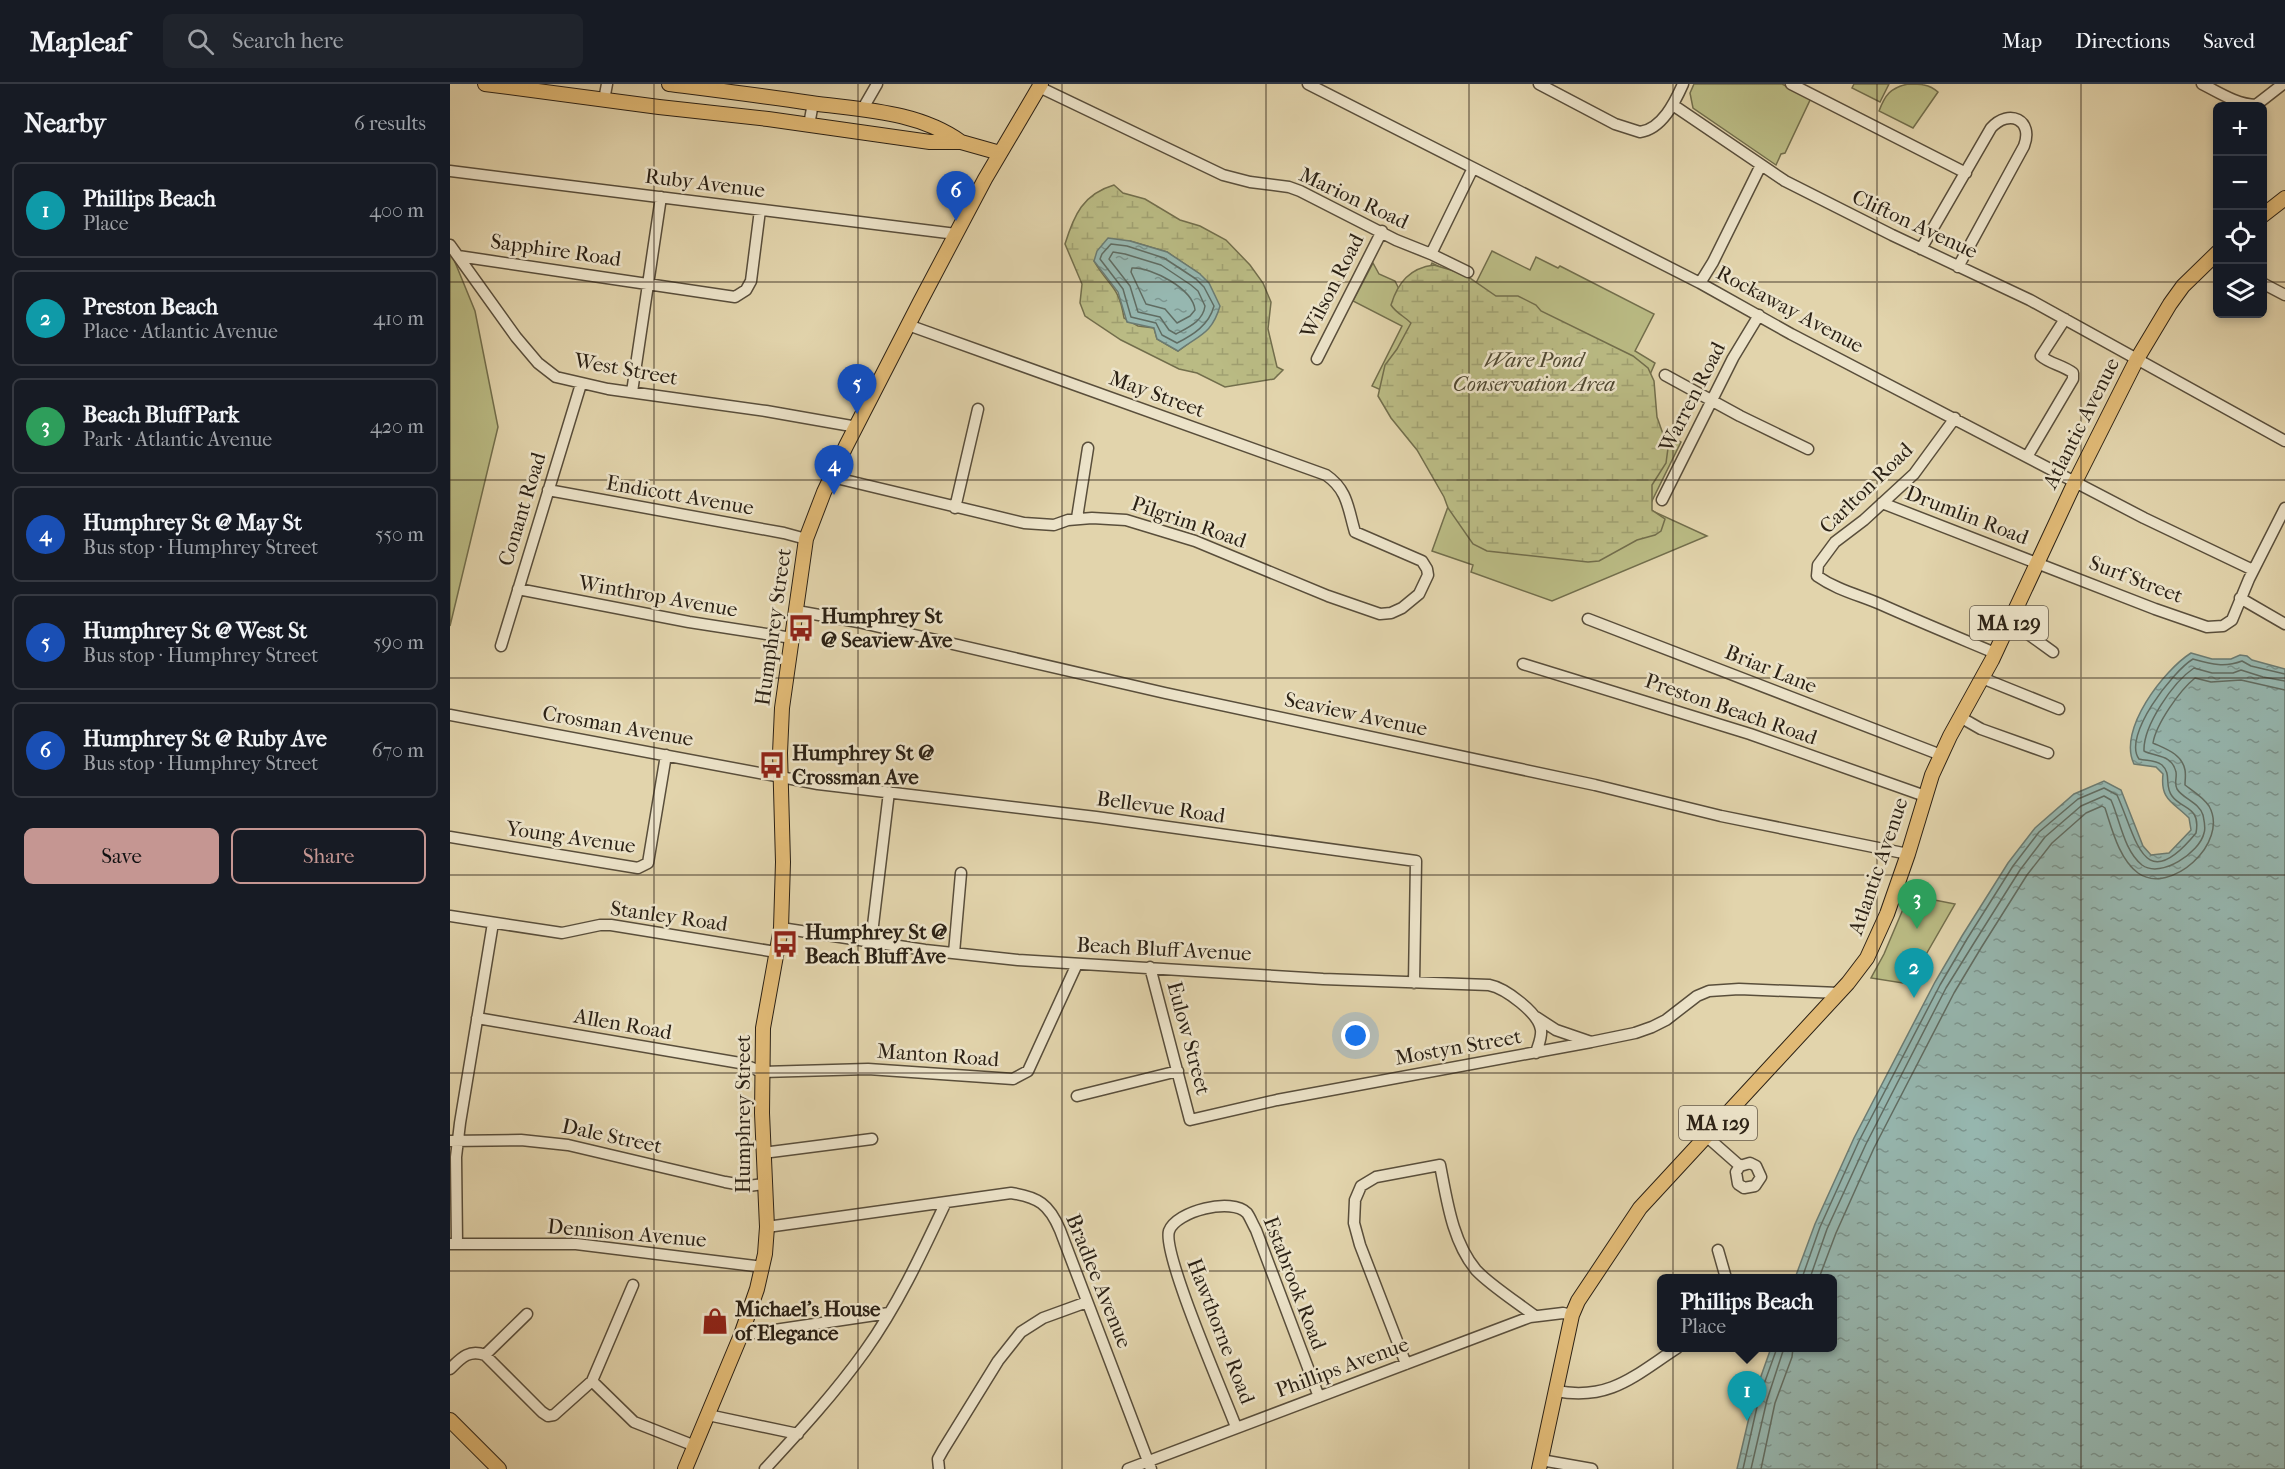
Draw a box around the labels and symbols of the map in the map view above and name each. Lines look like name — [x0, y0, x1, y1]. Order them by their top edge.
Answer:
street label: Marion Road — [1296, 162, 1413, 234]
street label: Ruby Avenue — [644, 164, 766, 202]
pin: 6 — [936, 172, 976, 221]
street label: Clifton Avenue — [1848, 184, 1982, 264]
street label: Sapphire Road — [489, 229, 623, 271]
street label: Wilson Road — [1295, 229, 1369, 343]
street label: Rockaway Avenue — [1712, 260, 1868, 358]
street label: Warren Road — [1654, 337, 1730, 457]
street label: West Street — [571, 348, 680, 390]
park label: Ware Pond Conservation Area — [1453, 348, 1615, 396]
street label: Atlantic Avenue — [2037, 354, 2124, 493]
pin: 5 — [838, 364, 876, 414]
street label: May Street — [1106, 366, 1208, 422]
street label: Carlton Road — [1815, 437, 1918, 538]
pin: 4 — [814, 446, 854, 495]
street label: Conant Road — [493, 449, 551, 569]
street label: Endicott Avenue — [604, 470, 756, 520]
street label: Drumlin Road — [1902, 481, 2032, 550]
street label: Pilgrim Road — [1128, 491, 1250, 553]
street label: Humphrey Street — [750, 546, 796, 707]
street label: Surf Street — [2086, 550, 2187, 608]
street label: Winthrop Avenue — [576, 570, 739, 622]
place label: Humphrey St @ Seaview Ave — [821, 604, 953, 652]
road number: MA 129 — [1970, 606, 2048, 640]
bus stop icon: Humphrey St @ Seaview Ave — [786, 613, 816, 643]
street label: Briar Lane — [1722, 640, 1820, 698]
street label: Preston Beach Road — [1642, 668, 1821, 750]
street label: Seaview Avenue — [1282, 687, 1430, 741]
street label: Crosman Avenue — [541, 701, 695, 751]
place label: Humphrey St @ Crossman Ave — [792, 741, 934, 789]
bus stop icon: Humphrey St @ Crossman Ave — [757, 750, 787, 780]
street label: Bellevue Road — [1095, 786, 1227, 828]
street label: Atlantic Avenue — [1843, 794, 1913, 939]
street label: Young Avenue — [504, 816, 637, 858]
pin: 3 — [1898, 880, 1936, 929]
street label: Stanley Road — [609, 896, 730, 936]
place label: Humphrey St @ Beach Bluff Ave — [805, 920, 947, 968]
bus stop icon: Humphrey St @ Beach Bluff Ave — [770, 929, 800, 959]
street label: Beach Bluff Avenue — [1076, 932, 1252, 966]
pin: 2 — [1894, 948, 1934, 998]
street label: Eulow Street — [1162, 979, 1216, 1098]
street label: Allen Road — [571, 1003, 674, 1045]
your location — [1341, 1021, 1370, 1050]
street label: Mostyn Street — [1393, 1024, 1524, 1070]
street label: Humphrey Street — [731, 1034, 755, 1193]
street label: Manton Road — [876, 1039, 1000, 1071]
road number: MA 129 — [1679, 1106, 1757, 1140]
street label: Dale Street — [560, 1114, 665, 1158]
street label: Bradlee Avenue — [1061, 1210, 1137, 1352]
street label: Estabrook Road — [1259, 1213, 1332, 1353]
street label: Dennison Avenue — [546, 1214, 708, 1252]
street label: Hawthorne Road — [1182, 1255, 1260, 1408]
place label: Michael's House of Elegance — [734, 1297, 881, 1345]
shop icon: Michael's House of Elegance — [700, 1306, 730, 1336]
street label: Phillips Avenue — [1272, 1332, 1412, 1402]
pin: 1 — [1728, 1372, 1766, 1421]

